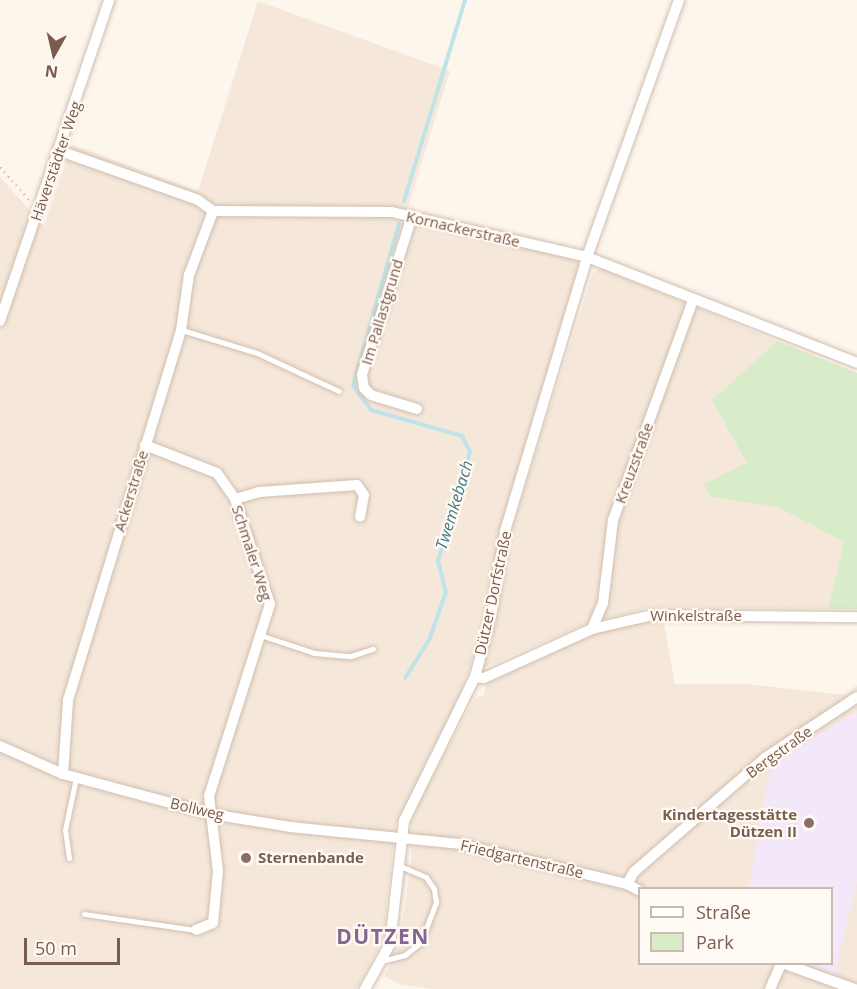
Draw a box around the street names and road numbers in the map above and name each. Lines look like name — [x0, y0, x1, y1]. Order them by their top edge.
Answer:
street label: Häverstädter Weg — [27, 99, 85, 223]
street label: Kornackerstraße — [404, 207, 522, 251]
street label: Im Pallastgrund — [357, 257, 407, 367]
street label: Kreuzstraße — [611, 420, 657, 506]
street label: Ackerstraße — [110, 448, 152, 534]
street label: Schmaler Weg — [228, 503, 276, 603]
street label: Dützer Dorfstraße — [471, 529, 515, 657]
street label: Winkelstraße — [650, 607, 742, 625]
street label: Bergstraße — [743, 722, 815, 782]
street label: Bollweg — [168, 794, 226, 824]
street label: Friedgartenstraße — [459, 836, 585, 882]

